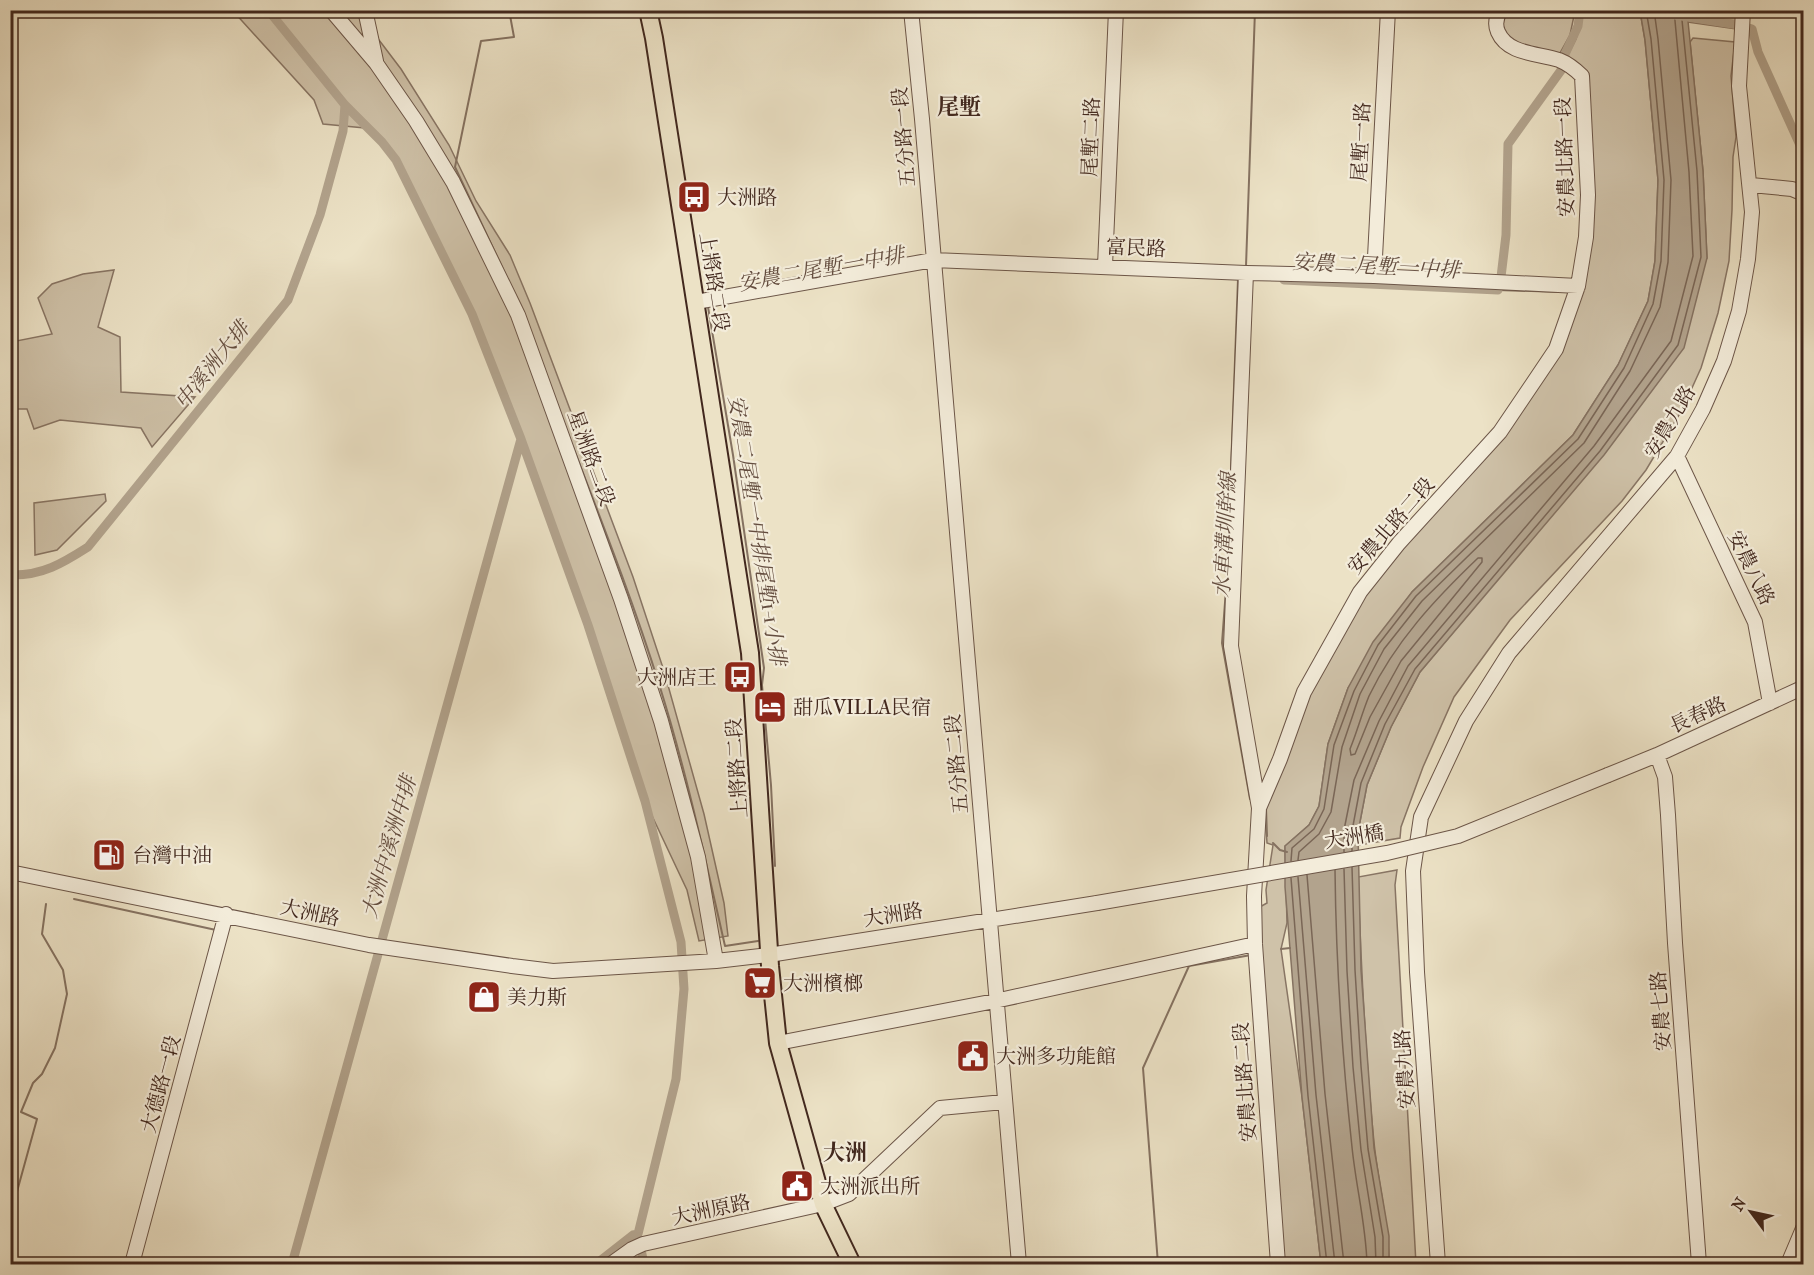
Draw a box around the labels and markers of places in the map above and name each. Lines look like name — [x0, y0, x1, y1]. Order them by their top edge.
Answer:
bus stop icon: 大洲路 — [676, 179, 712, 215]
place label: 大洲路 — [717, 186, 777, 209]
bus stop icon: 大洲店王 — [722, 659, 758, 695]
place label: 大洲店王 — [637, 666, 717, 689]
hotel icon: 甜瓜VILLA民宿 — [752, 689, 788, 725]
place label: 甜瓜VILLA民宿 — [793, 696, 931, 719]
fuel station icon: 台灣中油 — [91, 837, 127, 873]
place label: 台灣中油 — [132, 844, 212, 867]
supermarket icon: 大洲檳榔 — [742, 965, 778, 1001]
place label: 大洲檳榔 — [783, 972, 863, 995]
shop icon: 美力斯 — [466, 979, 502, 1015]
place label: 美力斯 — [507, 986, 567, 1009]
public building icon: 大洲多功能館 — [955, 1038, 991, 1074]
place label: 大洲多功能館 — [996, 1045, 1116, 1068]
public building icon: 大洲派出所 — [779, 1168, 815, 1204]
place label: 大洲派出所 — [820, 1175, 920, 1198]

